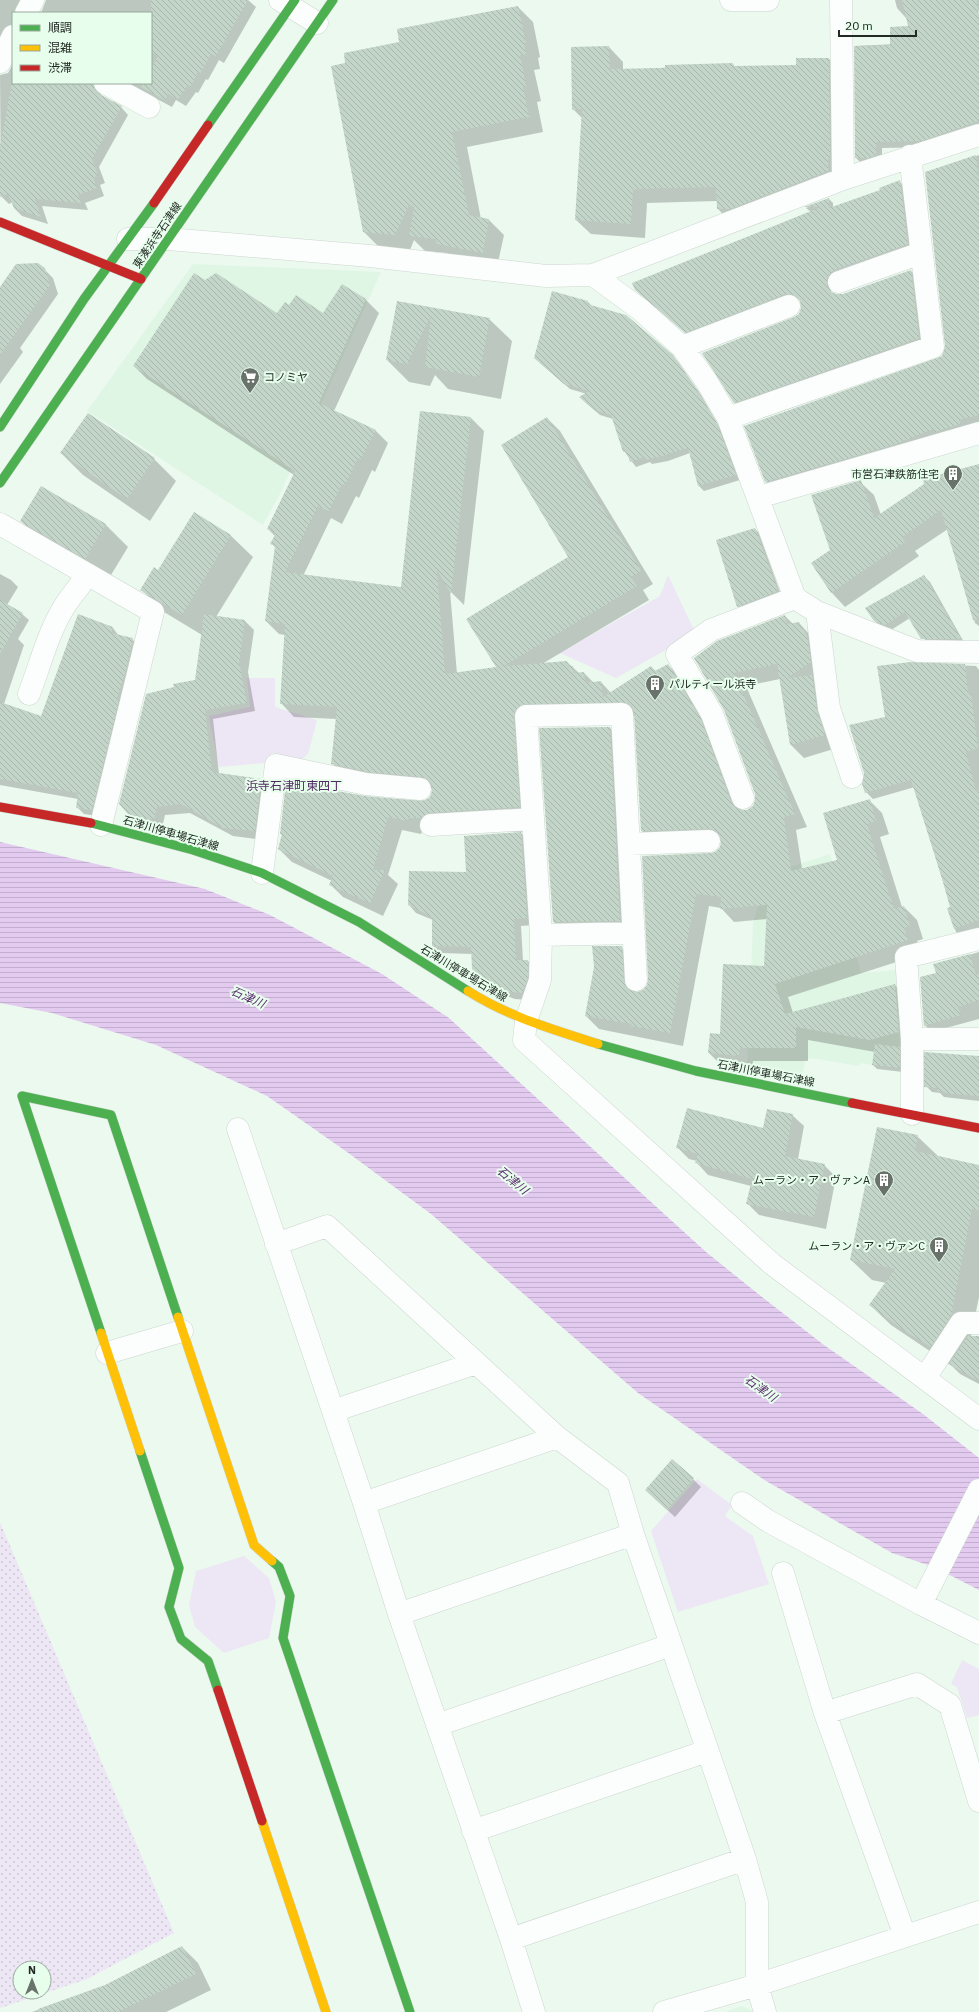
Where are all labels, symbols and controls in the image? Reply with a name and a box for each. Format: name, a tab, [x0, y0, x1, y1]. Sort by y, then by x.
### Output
legend	[12, 12, 152, 84]
scale bar	[839, 12, 916, 38]
text: 20 m	[845, 18, 873, 33]
text: 順調	[48, 20, 72, 35]
text: 混雑	[48, 40, 72, 55]
text: 渋滞	[48, 60, 72, 75]
street label: 東湊浜寺石津線	[130, 199, 184, 271]
supermarket icon: コノミヤ	[239, 366, 261, 394]
place label: コノミヤ	[264, 370, 308, 384]
building icon: 市営石津鉄筋住宅	[942, 463, 964, 491]
place label: 市営石津鉄筋住宅	[851, 467, 939, 481]
building icon: パルティール浜寺	[644, 673, 666, 701]
place label: パルティール浜寺	[669, 677, 756, 691]
district label: 浜寺石津町東四丁	[246, 778, 342, 793]
street label: 石津川停車場石津線	[121, 813, 221, 853]
street label: 石津川停車場石津線	[418, 942, 510, 1004]
water label: 石津川	[228, 983, 269, 1012]
street label: 石津川停車場石津線	[716, 1057, 816, 1089]
water label: 石津川	[494, 1163, 533, 1199]
building icon: ムーラン・ア・ヴァンA	[873, 1169, 895, 1197]
place label: ムーラン・ア・ヴァンA	[753, 1173, 870, 1187]
building icon: ムーラン・ア・ヴァンC	[928, 1235, 950, 1263]
place label: ムーラン・ア・ヴァンC	[808, 1239, 925, 1253]
water label: 石津川	[742, 1372, 782, 1406]
north arrow	[12, 1960, 52, 2000]
text: N	[28, 1963, 36, 1977]

